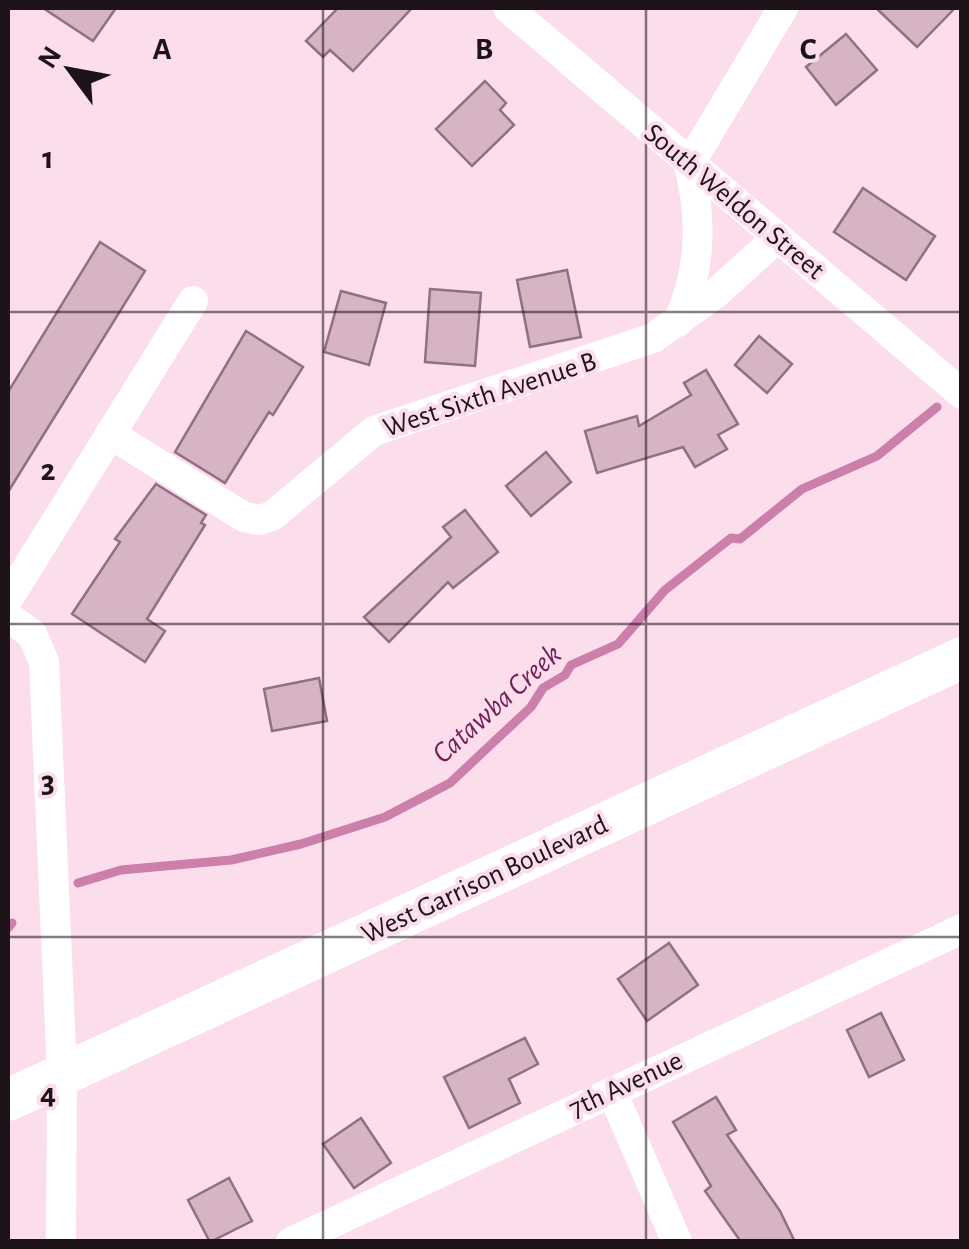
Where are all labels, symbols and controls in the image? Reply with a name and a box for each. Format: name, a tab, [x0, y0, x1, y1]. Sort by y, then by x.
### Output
north arrow	[20, 20, 120, 120]
text: A	[152, 33, 172, 65]
text: B	[475, 33, 493, 65]
text: C	[800, 33, 817, 65]
text: N	[33, 42, 68, 73]
street label: South Weldon Street	[639, 119, 829, 285]
text: 1	[42, 142, 54, 174]
street label: West Sixth Avenue B	[380, 347, 600, 443]
text: 2	[40, 454, 56, 486]
water label: Catawba Creek	[427, 639, 567, 769]
text: 3	[41, 766, 55, 798]
street label: West Garrison Boulevard	[358, 811, 612, 949]
street label: 7th Avenue	[565, 1047, 687, 1123]
text: 4	[40, 1078, 56, 1110]

